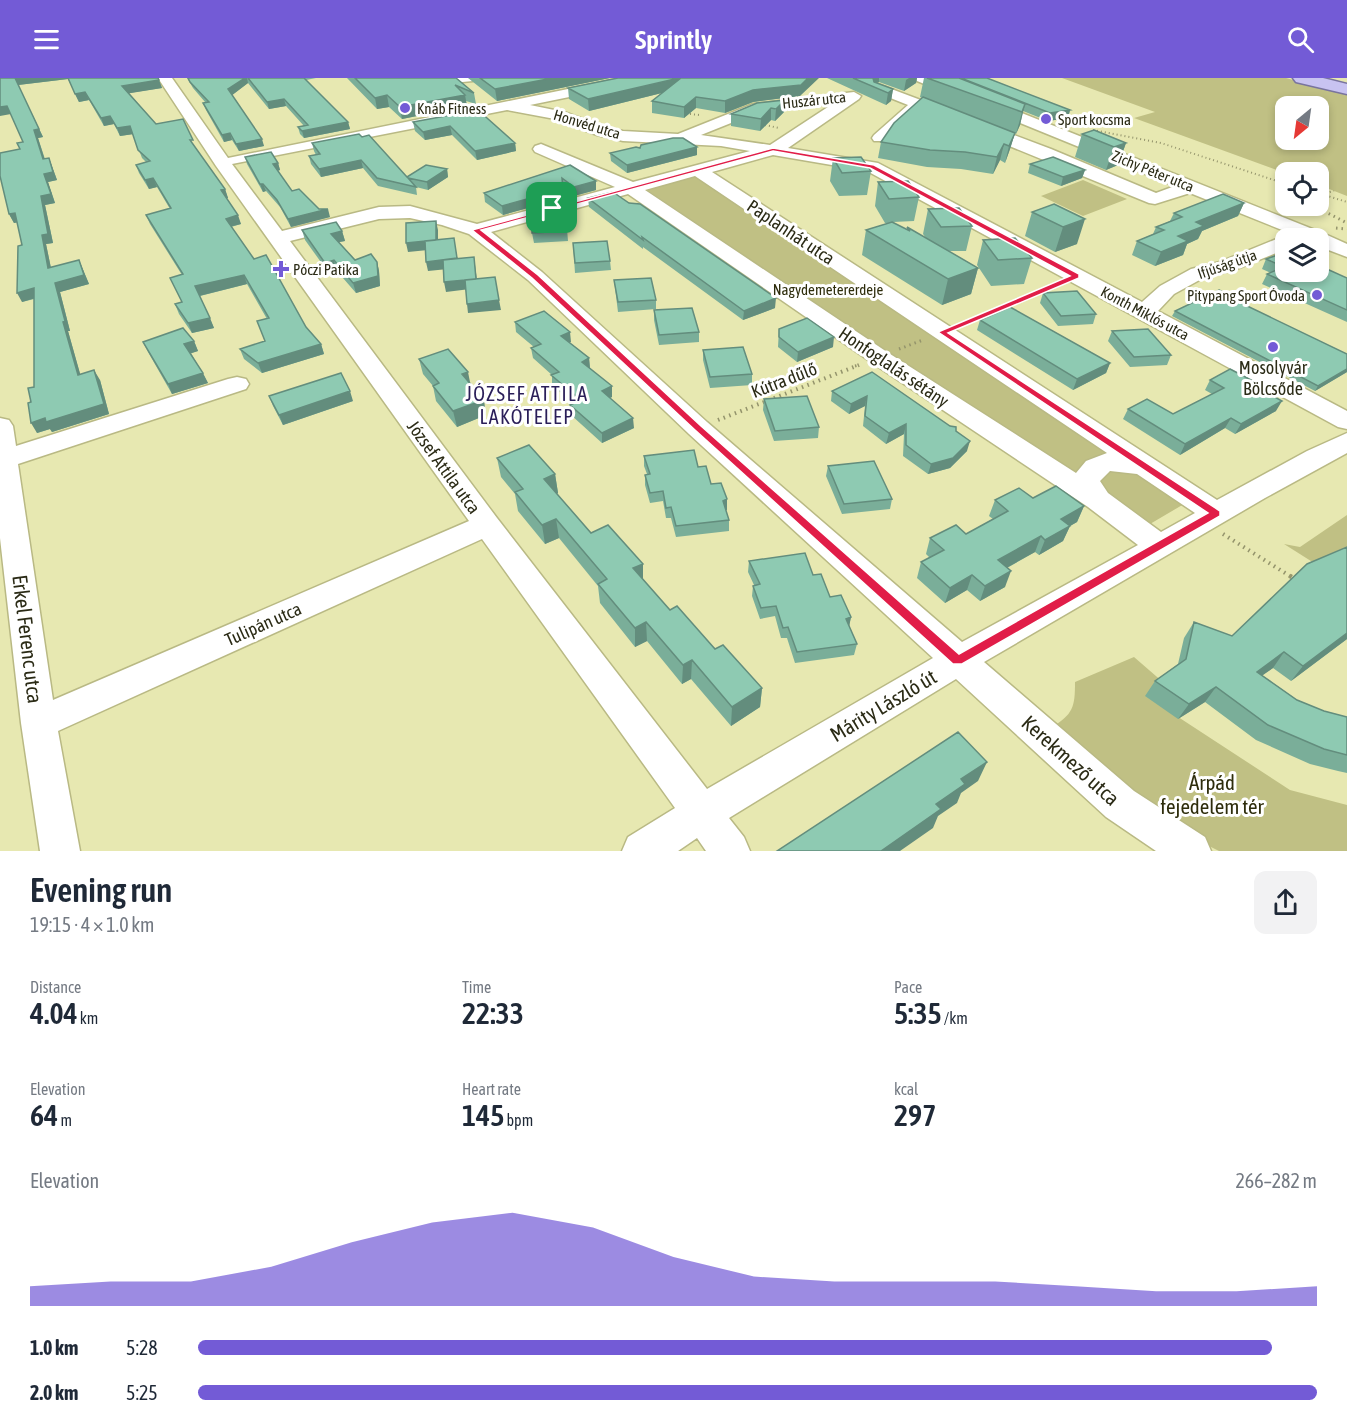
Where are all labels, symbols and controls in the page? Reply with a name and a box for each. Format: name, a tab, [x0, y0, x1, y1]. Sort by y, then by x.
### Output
icon: menu	[30, 23, 63, 56]
icon: search	[1284, 23, 1317, 56]
text: Sprintly	[635, 24, 712, 55]
street label: Huszár utca	[781, 88, 847, 112]
north arrow	[1275, 96, 1329, 150]
map controls	[1275, 96, 1329, 282]
place label: Knáb Fitness	[417, 100, 486, 117]
marker: Knáb Fitness	[398, 101, 412, 115]
street label: Honvéd utca	[552, 106, 622, 142]
place label: Sport kocsma	[1058, 111, 1131, 128]
marker: Sport kocsma	[1039, 112, 1053, 126]
street label: Zichy Péter utca	[1110, 147, 1196, 195]
button: locate	[1275, 162, 1329, 216]
pin	[526, 182, 577, 233]
icon: arrive	[535, 191, 568, 224]
street label: Paplanhát utca	[743, 195, 839, 269]
button: layers	[1275, 228, 1329, 282]
street label: Ifjúság útja	[1195, 246, 1259, 282]
place label: Póczi Patika	[293, 261, 359, 278]
marker: Póczi Patika	[274, 262, 288, 276]
park label: Nagydemetererdeje	[773, 281, 884, 298]
street label: Konth Miklós utca	[1098, 283, 1192, 343]
place label: Pitypang Sport Óvoda	[1187, 287, 1305, 304]
marker: Pitypang Sport Óvoda	[1310, 288, 1324, 302]
street label: Honfoglalás sétány	[835, 322, 953, 412]
marker: Mosolyvár Bölcsőde	[1266, 340, 1280, 354]
place label: Mosolyvár Bölcsőde	[1239, 357, 1308, 399]
street label: Kútra dűlő	[748, 358, 820, 402]
district label: JÓZSEF ATTILA LAKÓTELEP	[465, 382, 589, 428]
street label: József Attila utca	[403, 416, 485, 518]
street label: Erkel Ferenc utca	[8, 573, 48, 705]
street label: Tulipán utca	[222, 598, 304, 650]
street label: Márity László út	[826, 664, 940, 746]
street label: Kerekmező utca	[1017, 710, 1125, 810]
park label: Árpád fejedelem tér	[1160, 770, 1265, 818]
text: Evening run	[30, 871, 172, 909]
button: share	[1254, 871, 1317, 934]
text: 19:15 · 4 × 1.0 km	[30, 913, 155, 936]
text: Distance	[30, 978, 81, 996]
text: Time	[462, 978, 491, 996]
text: Pace	[894, 978, 922, 996]
text: 4.04	[30, 996, 78, 1030]
text: 22:33	[462, 996, 524, 1030]
text: 5:35	[894, 996, 942, 1030]
text: km	[78, 1009, 98, 1027]
text: /km	[942, 1009, 968, 1027]
text: Elevation	[30, 1080, 85, 1098]
text: Heart rate	[462, 1080, 521, 1098]
text: kcal	[894, 1080, 918, 1098]
text: 64	[30, 1098, 58, 1132]
text: 145	[462, 1098, 504, 1132]
text: 297	[894, 1098, 936, 1132]
text: m	[58, 1111, 72, 1129]
text: bpm	[504, 1111, 533, 1129]
text: Elevation	[30, 1169, 99, 1192]
text: 266–282 m	[1235, 1169, 1317, 1192]
text: 1.0 km	[30, 1336, 78, 1359]
text: 5:28	[126, 1336, 158, 1359]
text: 2.0 km	[30, 1381, 78, 1404]
text: 5:25	[126, 1381, 158, 1404]

